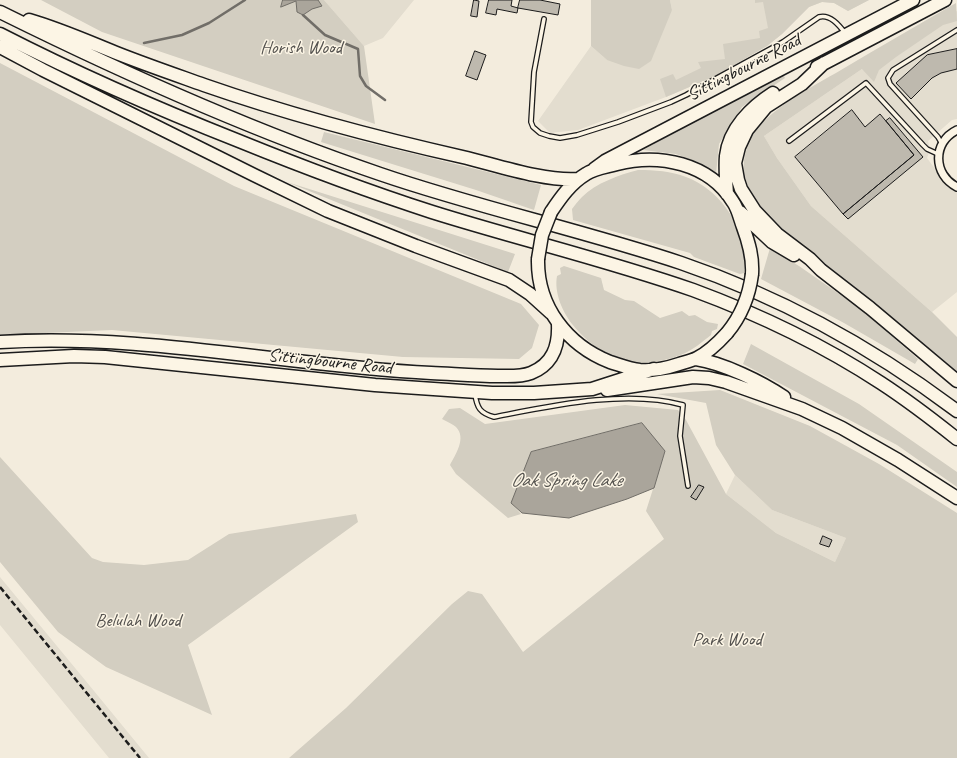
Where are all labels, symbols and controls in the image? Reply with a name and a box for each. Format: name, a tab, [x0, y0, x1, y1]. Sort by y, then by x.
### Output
street label: Sittingbourne Road	[683, 30, 805, 106]
park label: Horish Wood	[260, 37, 342, 59]
street label: Sittingbourne Road	[267, 344, 393, 380]
water label: Oak Spring Lake	[510, 469, 622, 493]
park label: Belulah Wood	[95, 610, 181, 632]
park label: Park Wood	[692, 629, 762, 651]

